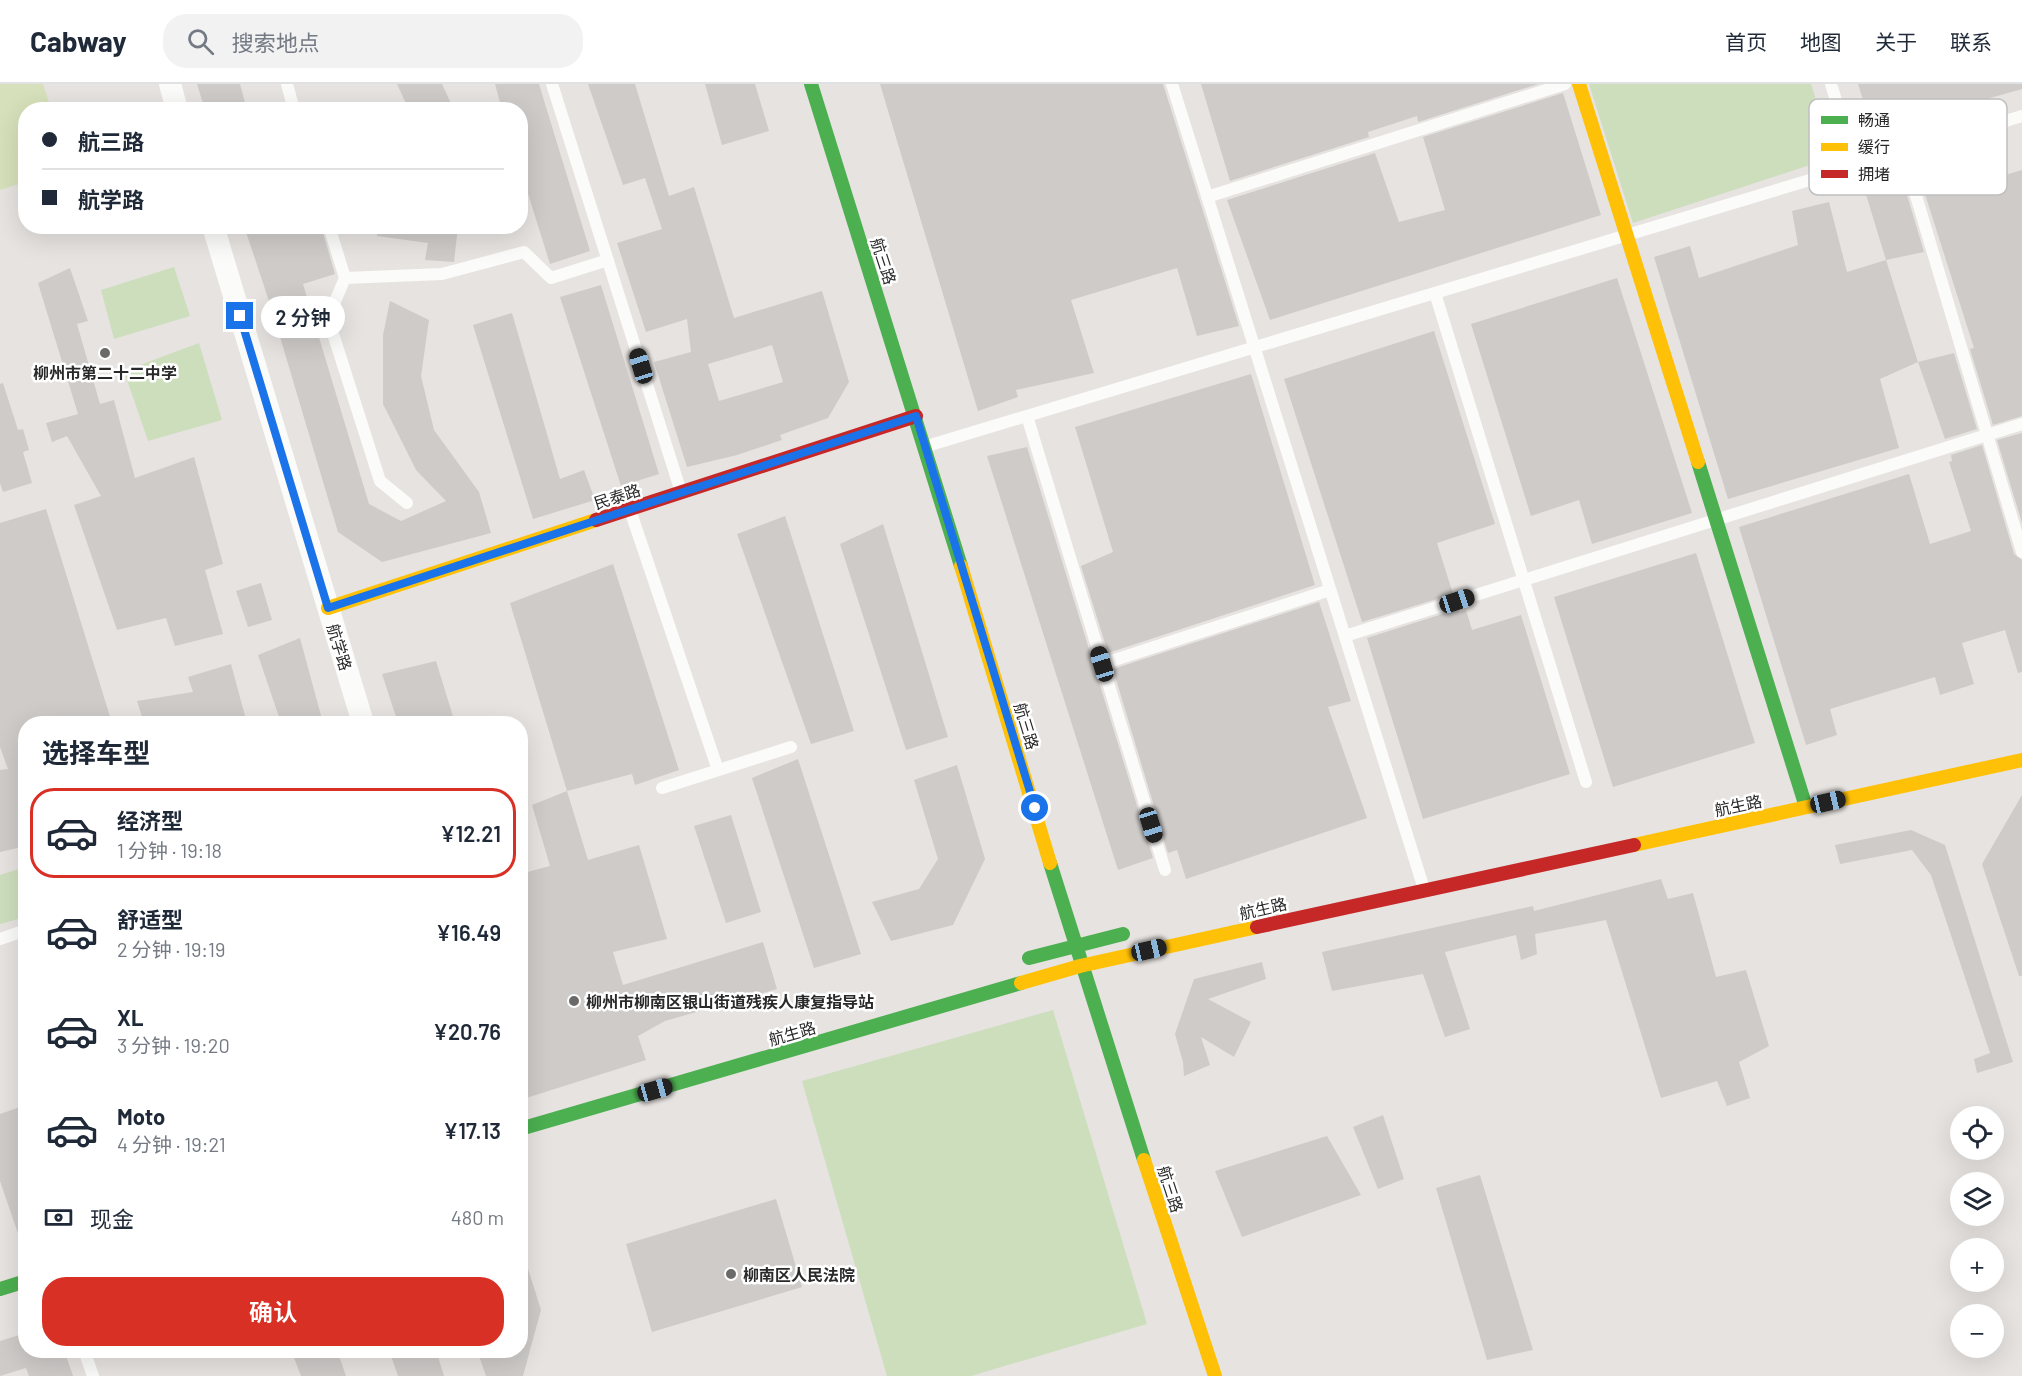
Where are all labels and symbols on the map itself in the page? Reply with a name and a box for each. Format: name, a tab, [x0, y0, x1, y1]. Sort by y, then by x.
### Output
legend	[1809, 99, 2007, 195]
text: 畅通	[1858, 110, 1890, 129]
text: 缓行	[1858, 137, 1890, 156]
text: 拥堵	[1858, 164, 1890, 183]
street label: 航三路	[868, 235, 900, 287]
callout: 2 分钟	[261, 295, 345, 337]
route end	[226, 302, 253, 329]
marker: 柳州市第二十二中学	[98, 346, 112, 360]
car	[627, 346, 655, 386]
place label: 柳州市第二十二中学	[33, 363, 177, 382]
street label: 民泰路	[591, 480, 643, 512]
car	[1437, 587, 1477, 615]
street label: 航学路	[324, 621, 356, 673]
car	[1088, 644, 1116, 684]
street label: 航三路	[1011, 700, 1043, 752]
car	[1808, 789, 1848, 815]
street label: 航生路	[1713, 791, 1763, 819]
route start	[1021, 794, 1048, 821]
car	[1137, 805, 1165, 845]
street label: 航生路	[1237, 893, 1289, 923]
car	[1129, 937, 1169, 963]
place label: 柳州市柳南区银山街道残疾人康复指导站	[586, 992, 874, 1011]
marker: 柳州市柳南区银山街道残疾人康复指导站	[567, 994, 581, 1008]
street label: 航生路	[766, 1017, 818, 1049]
car	[635, 1076, 675, 1104]
street label: 航三路	[1155, 1163, 1187, 1215]
place label: 柳南区人民法院	[743, 1265, 855, 1284]
marker: 柳南区人民法院	[724, 1267, 738, 1281]

